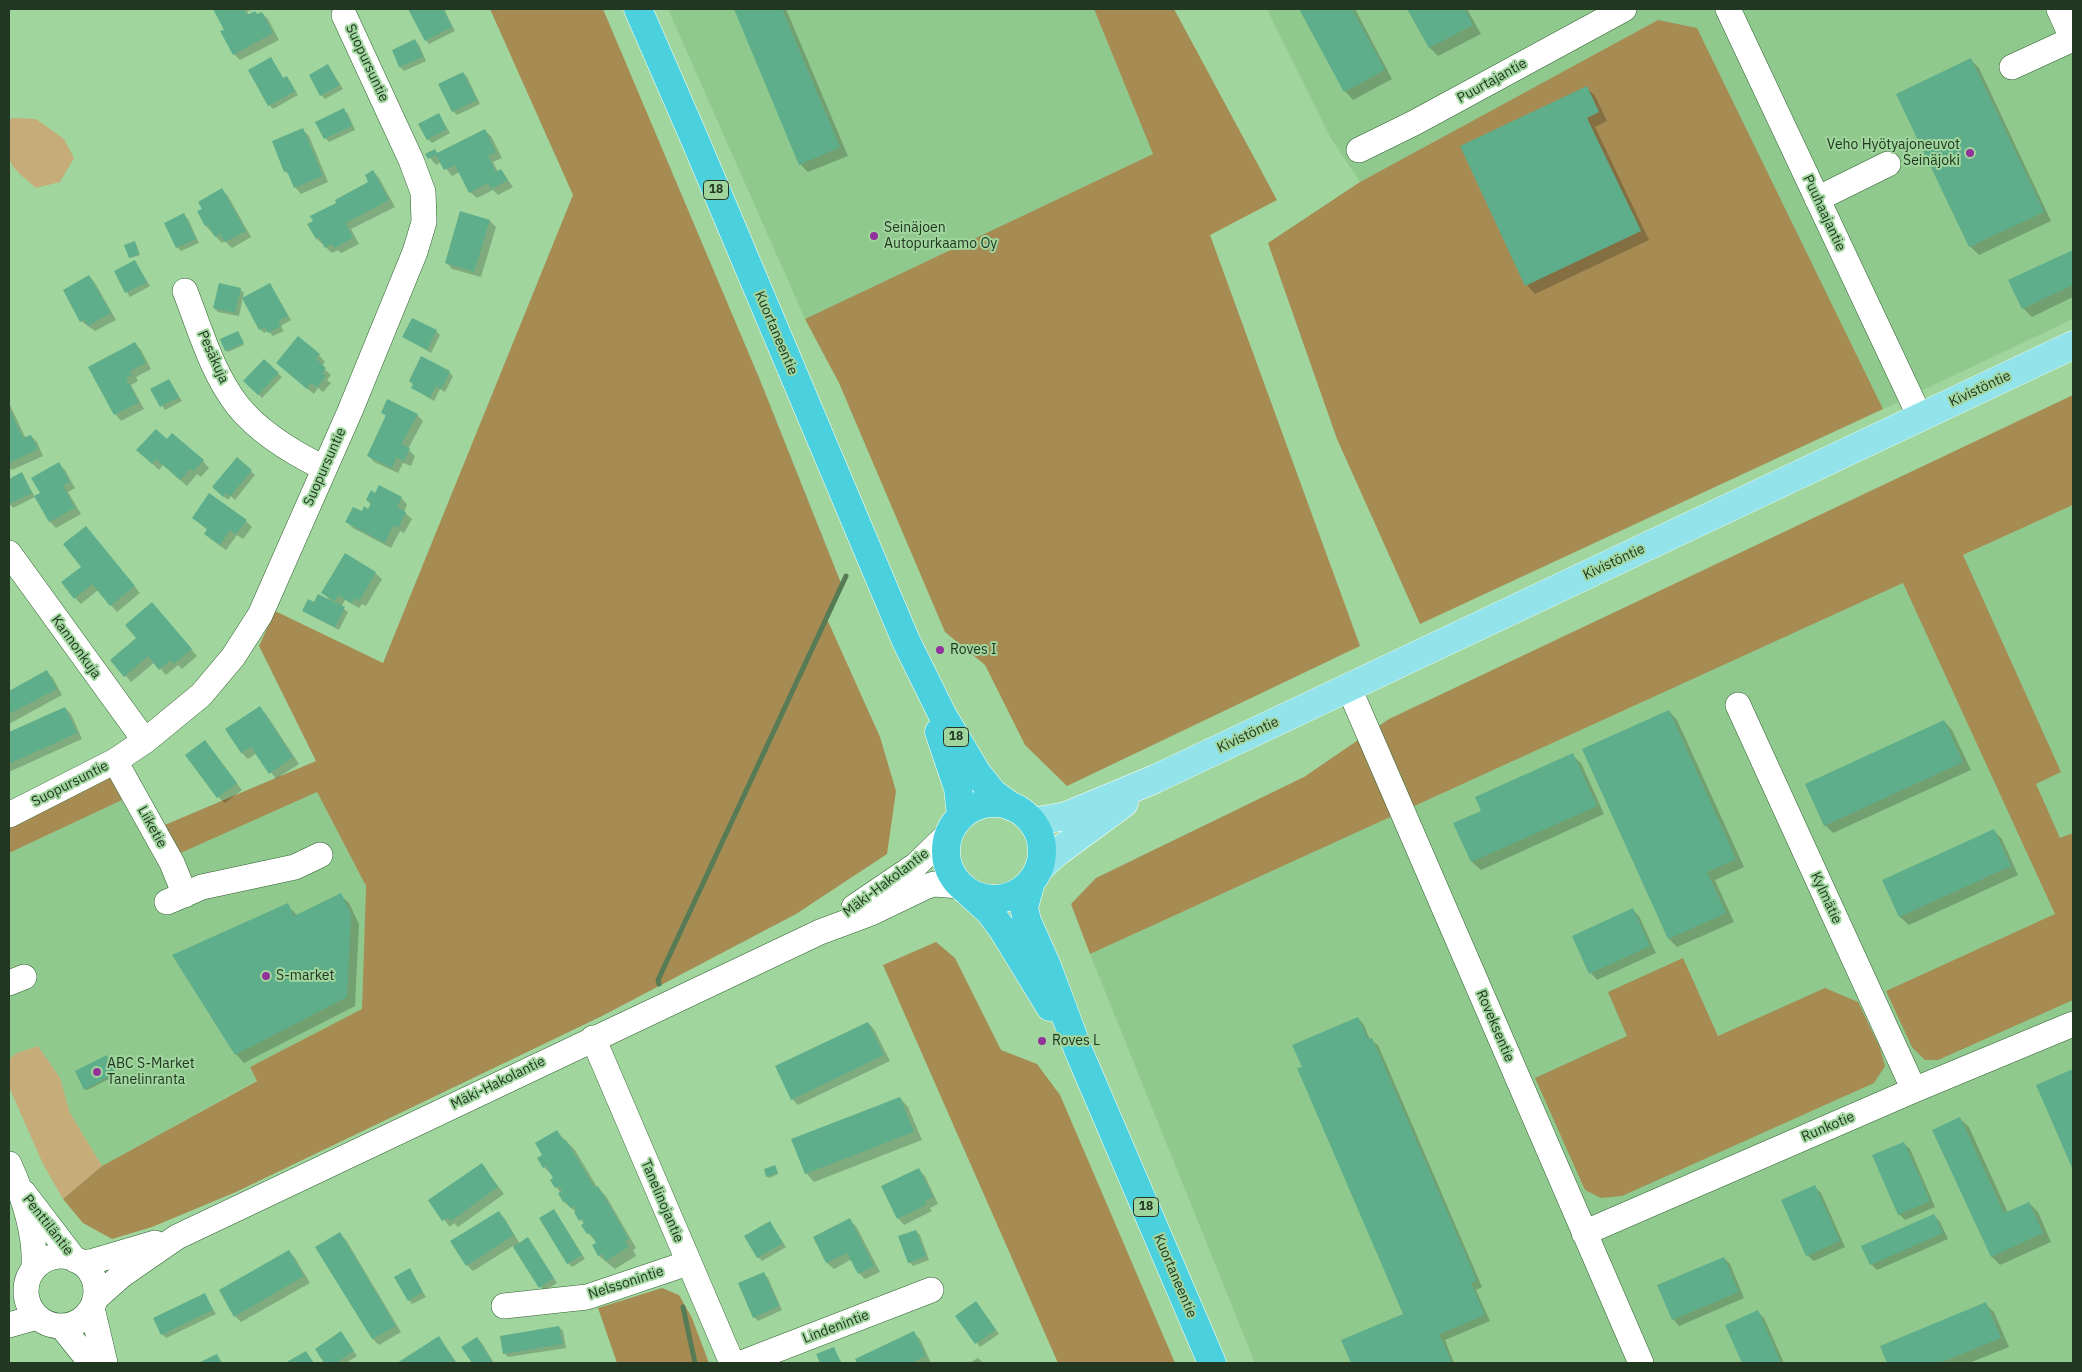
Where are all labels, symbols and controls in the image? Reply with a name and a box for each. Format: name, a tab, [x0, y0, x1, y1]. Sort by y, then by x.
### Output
street label: Suopursuntie	[342, 21, 392, 105]
street label: Puurtajantie	[1454, 55, 1530, 107]
place label: Veho Hyötyajoneuvot Seinäjoki	[1827, 137, 1960, 170]
marker: Veho Hyötyajoneuvot Seinäjoki	[1964, 147, 1976, 159]
street label: Puuhaajantie	[1799, 172, 1849, 254]
road number: 18	[704, 180, 728, 200]
place label: Seinäjoen Autopurkaamo Oy	[884, 220, 997, 252]
marker: Seinäjoen Autopurkaamo Oy	[868, 230, 880, 242]
street label: Kuortaneentie	[751, 289, 801, 377]
street label: Pesäkuja	[194, 328, 232, 386]
street label: Kivistöntie	[1946, 367, 2014, 411]
street label: Suopursuntie	[300, 425, 350, 509]
street label: Kivistöntie	[1580, 540, 1648, 584]
street label: Kannonkuja	[47, 612, 105, 682]
place label: Roves I	[950, 642, 997, 658]
marker: Roves I	[934, 644, 946, 656]
street label: Kivistöntie	[1214, 713, 1282, 757]
road number: 18	[944, 728, 968, 746]
street label: Suopursuntie	[29, 757, 111, 811]
street label: Liiketie	[134, 803, 170, 851]
street label: Mäki-Hakolantie	[840, 845, 932, 921]
street label: Kylmätie	[1807, 869, 1845, 927]
place label: S-market	[276, 968, 334, 984]
marker: S-market	[260, 970, 272, 982]
street label: Roveksentie	[1472, 987, 1518, 1065]
place label: Roves L	[1052, 1033, 1100, 1049]
marker: Roves L	[1036, 1035, 1048, 1047]
street label: Mäki-Hakolantie	[448, 1053, 548, 1113]
place label: ABC S-Market Tanelinranta	[107, 1056, 195, 1088]
marker: ABC S-Market Tanelinranta	[91, 1066, 103, 1078]
street label: Runkotie	[1799, 1108, 1857, 1146]
street label: Tanelinojantie	[637, 1157, 687, 1245]
street label: Penttiläntie	[19, 1191, 77, 1259]
road number: 18	[1134, 1198, 1158, 1216]
street label: Kuortaneentie	[1150, 1232, 1200, 1320]
street label: Nelssonintie	[586, 1263, 666, 1303]
street label: Lindenintie	[800, 1307, 872, 1347]

